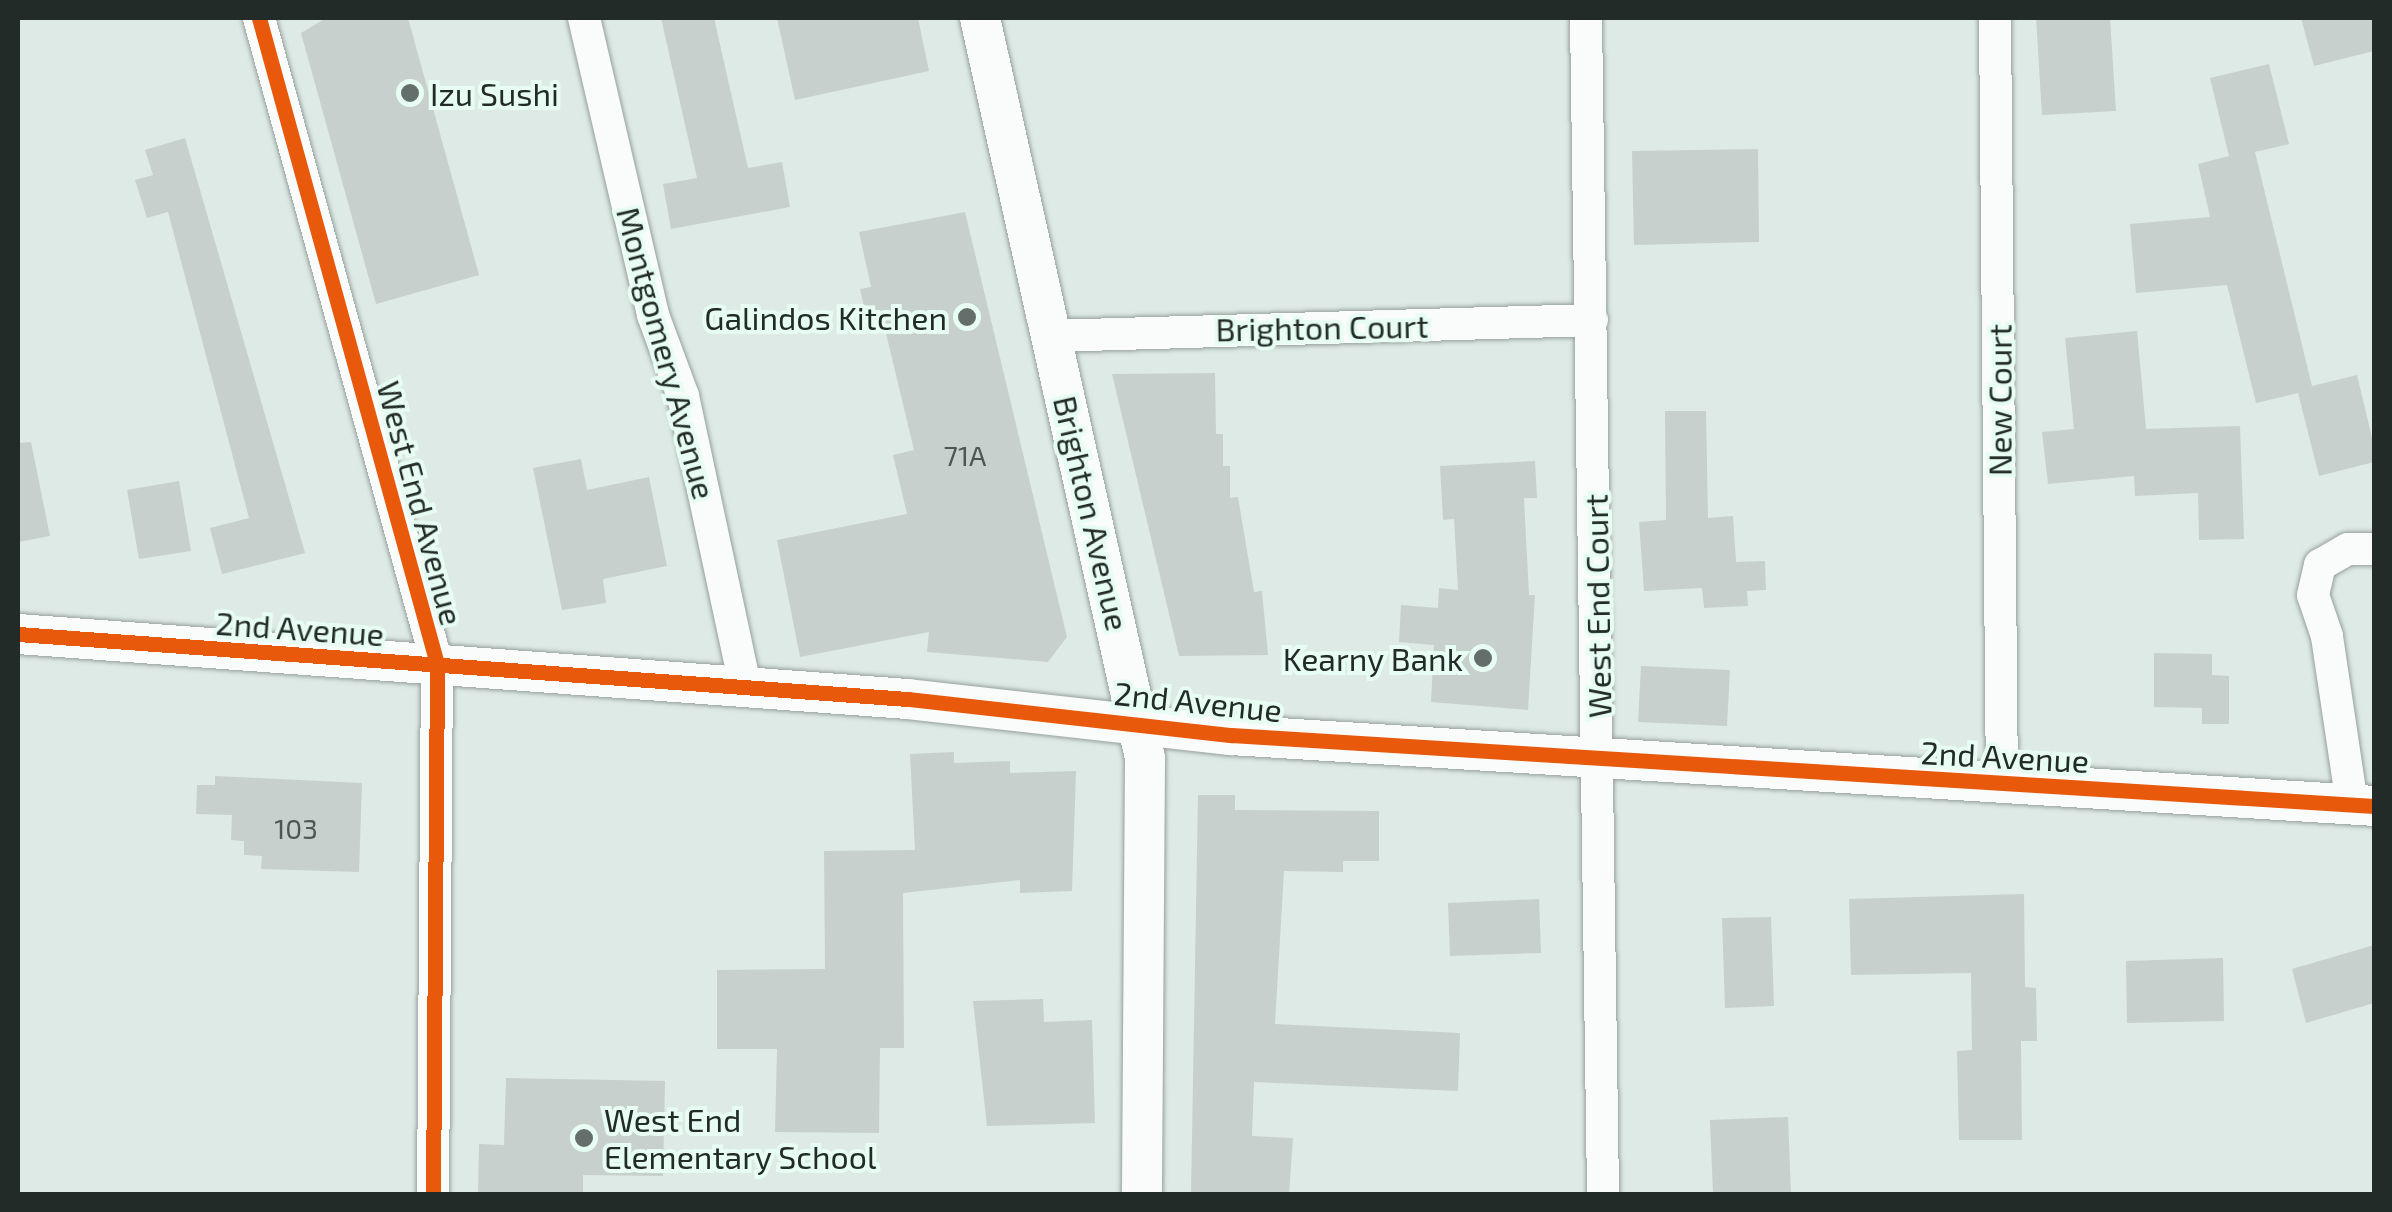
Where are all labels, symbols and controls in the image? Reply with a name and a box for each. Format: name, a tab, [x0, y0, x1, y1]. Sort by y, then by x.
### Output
place label: Izu Sushi	[430, 74, 559, 112]
marker: Izu Sushi	[399, 82, 421, 104]
street label: Montgomery Avenue	[609, 202, 725, 504]
place label: Galindos Kitchen	[704, 298, 947, 336]
marker: Galindos Kitchen	[956, 306, 978, 328]
street label: Brighton Court	[1215, 306, 1429, 348]
street label: New Court	[1980, 324, 2018, 476]
street label: West End Avenue	[370, 376, 472, 630]
street label: Brighton Avenue	[1046, 392, 1138, 634]
house number: 71A	[944, 438, 986, 472]
street label: West End Court	[1576, 494, 1618, 718]
street label: 2nd Avenue	[214, 603, 386, 653]
place label: Kearny Bank	[1282, 639, 1463, 677]
marker: Kearny Bank	[1472, 647, 1494, 669]
street label: 2nd Avenue	[1112, 673, 1284, 729]
street label: 2nd Avenue	[1919, 732, 2091, 780]
house number: 103	[274, 811, 318, 845]
place label: West End Elementary School	[604, 1101, 877, 1176]
marker: West End Elementary School	[573, 1127, 595, 1149]

